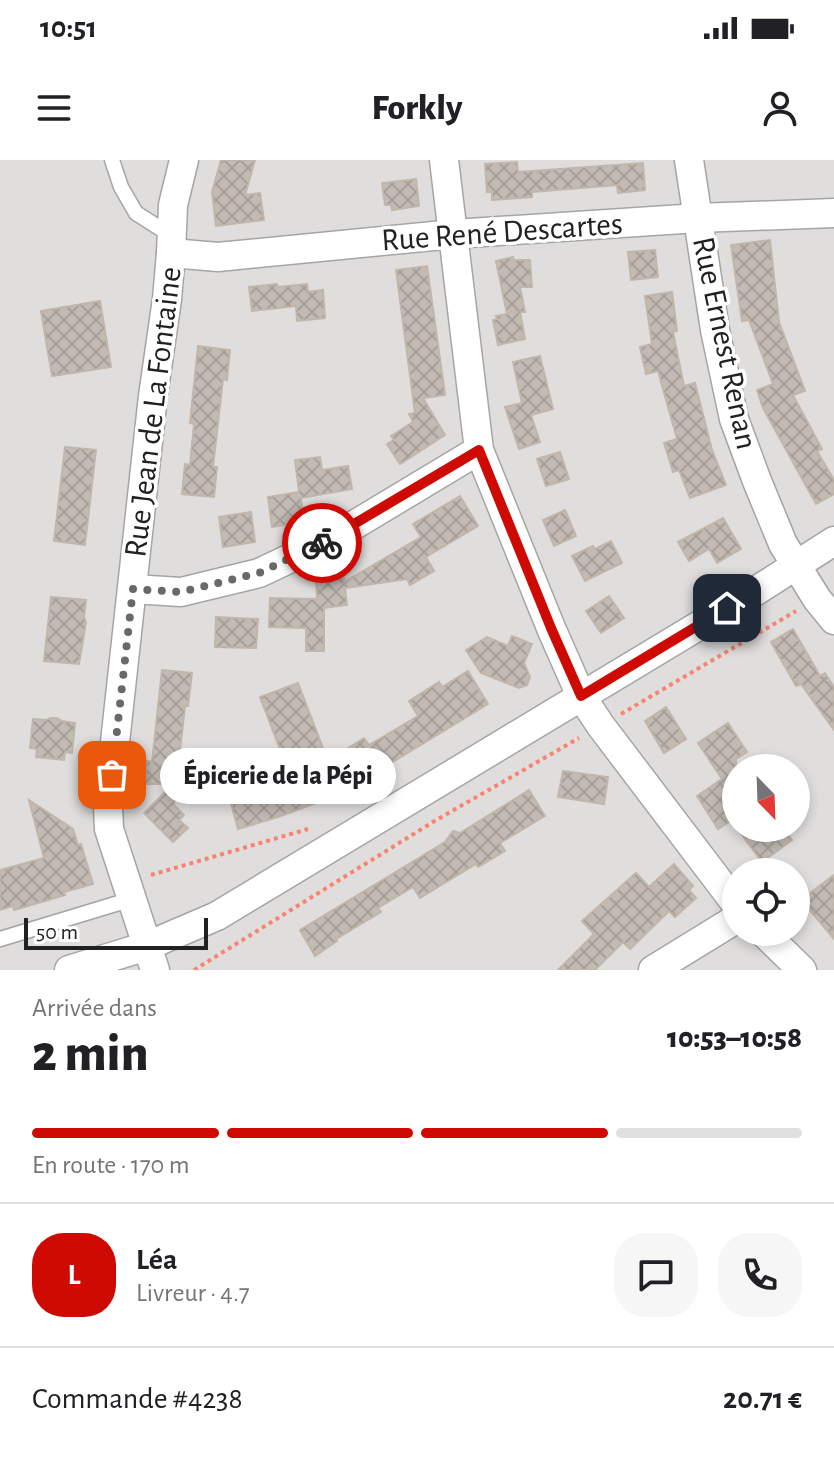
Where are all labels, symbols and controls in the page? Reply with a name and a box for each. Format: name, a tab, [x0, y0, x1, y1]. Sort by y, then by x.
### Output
text: 10:51	[40, 13, 97, 43]
icon: menu	[32, 86, 76, 130]
icon: person	[758, 86, 802, 130]
text: Forkly	[372, 90, 462, 126]
street label: Rue René Descartes	[380, 208, 624, 256]
street label: Rue Ernest Renan	[687, 234, 763, 452]
street label: Rue Jean de La Fontaine	[119, 265, 187, 559]
courier	[282, 503, 362, 583]
icon: bike	[300, 521, 344, 565]
pin	[693, 574, 761, 642]
icon: home	[705, 586, 749, 630]
pin	[78, 741, 146, 809]
callout: Épicerie de la Pépi	[160, 747, 396, 803]
icon: bag	[90, 753, 134, 797]
north arrow	[722, 754, 810, 842]
map controls	[722, 754, 810, 946]
text: Épicerie de la Pépi	[183, 763, 373, 789]
button: locate	[722, 858, 810, 946]
scale bar	[24, 914, 208, 950]
text: 50 m	[36, 921, 78, 943]
text: Arrivée dans	[32, 995, 157, 1021]
text: 10:53–10:58	[667, 1023, 802, 1053]
text: 2 min	[32, 1028, 148, 1080]
text: En route · 170 m	[32, 1152, 189, 1178]
button: chat	[614, 1233, 698, 1317]
button: phone	[718, 1233, 802, 1317]
text: Léa	[136, 1245, 177, 1275]
text: L	[68, 1260, 81, 1290]
text: Livreur · 4.7	[136, 1280, 250, 1306]
text: Commande #4238	[32, 1384, 243, 1414]
text: 20.71 €	[723, 1384, 802, 1414]

